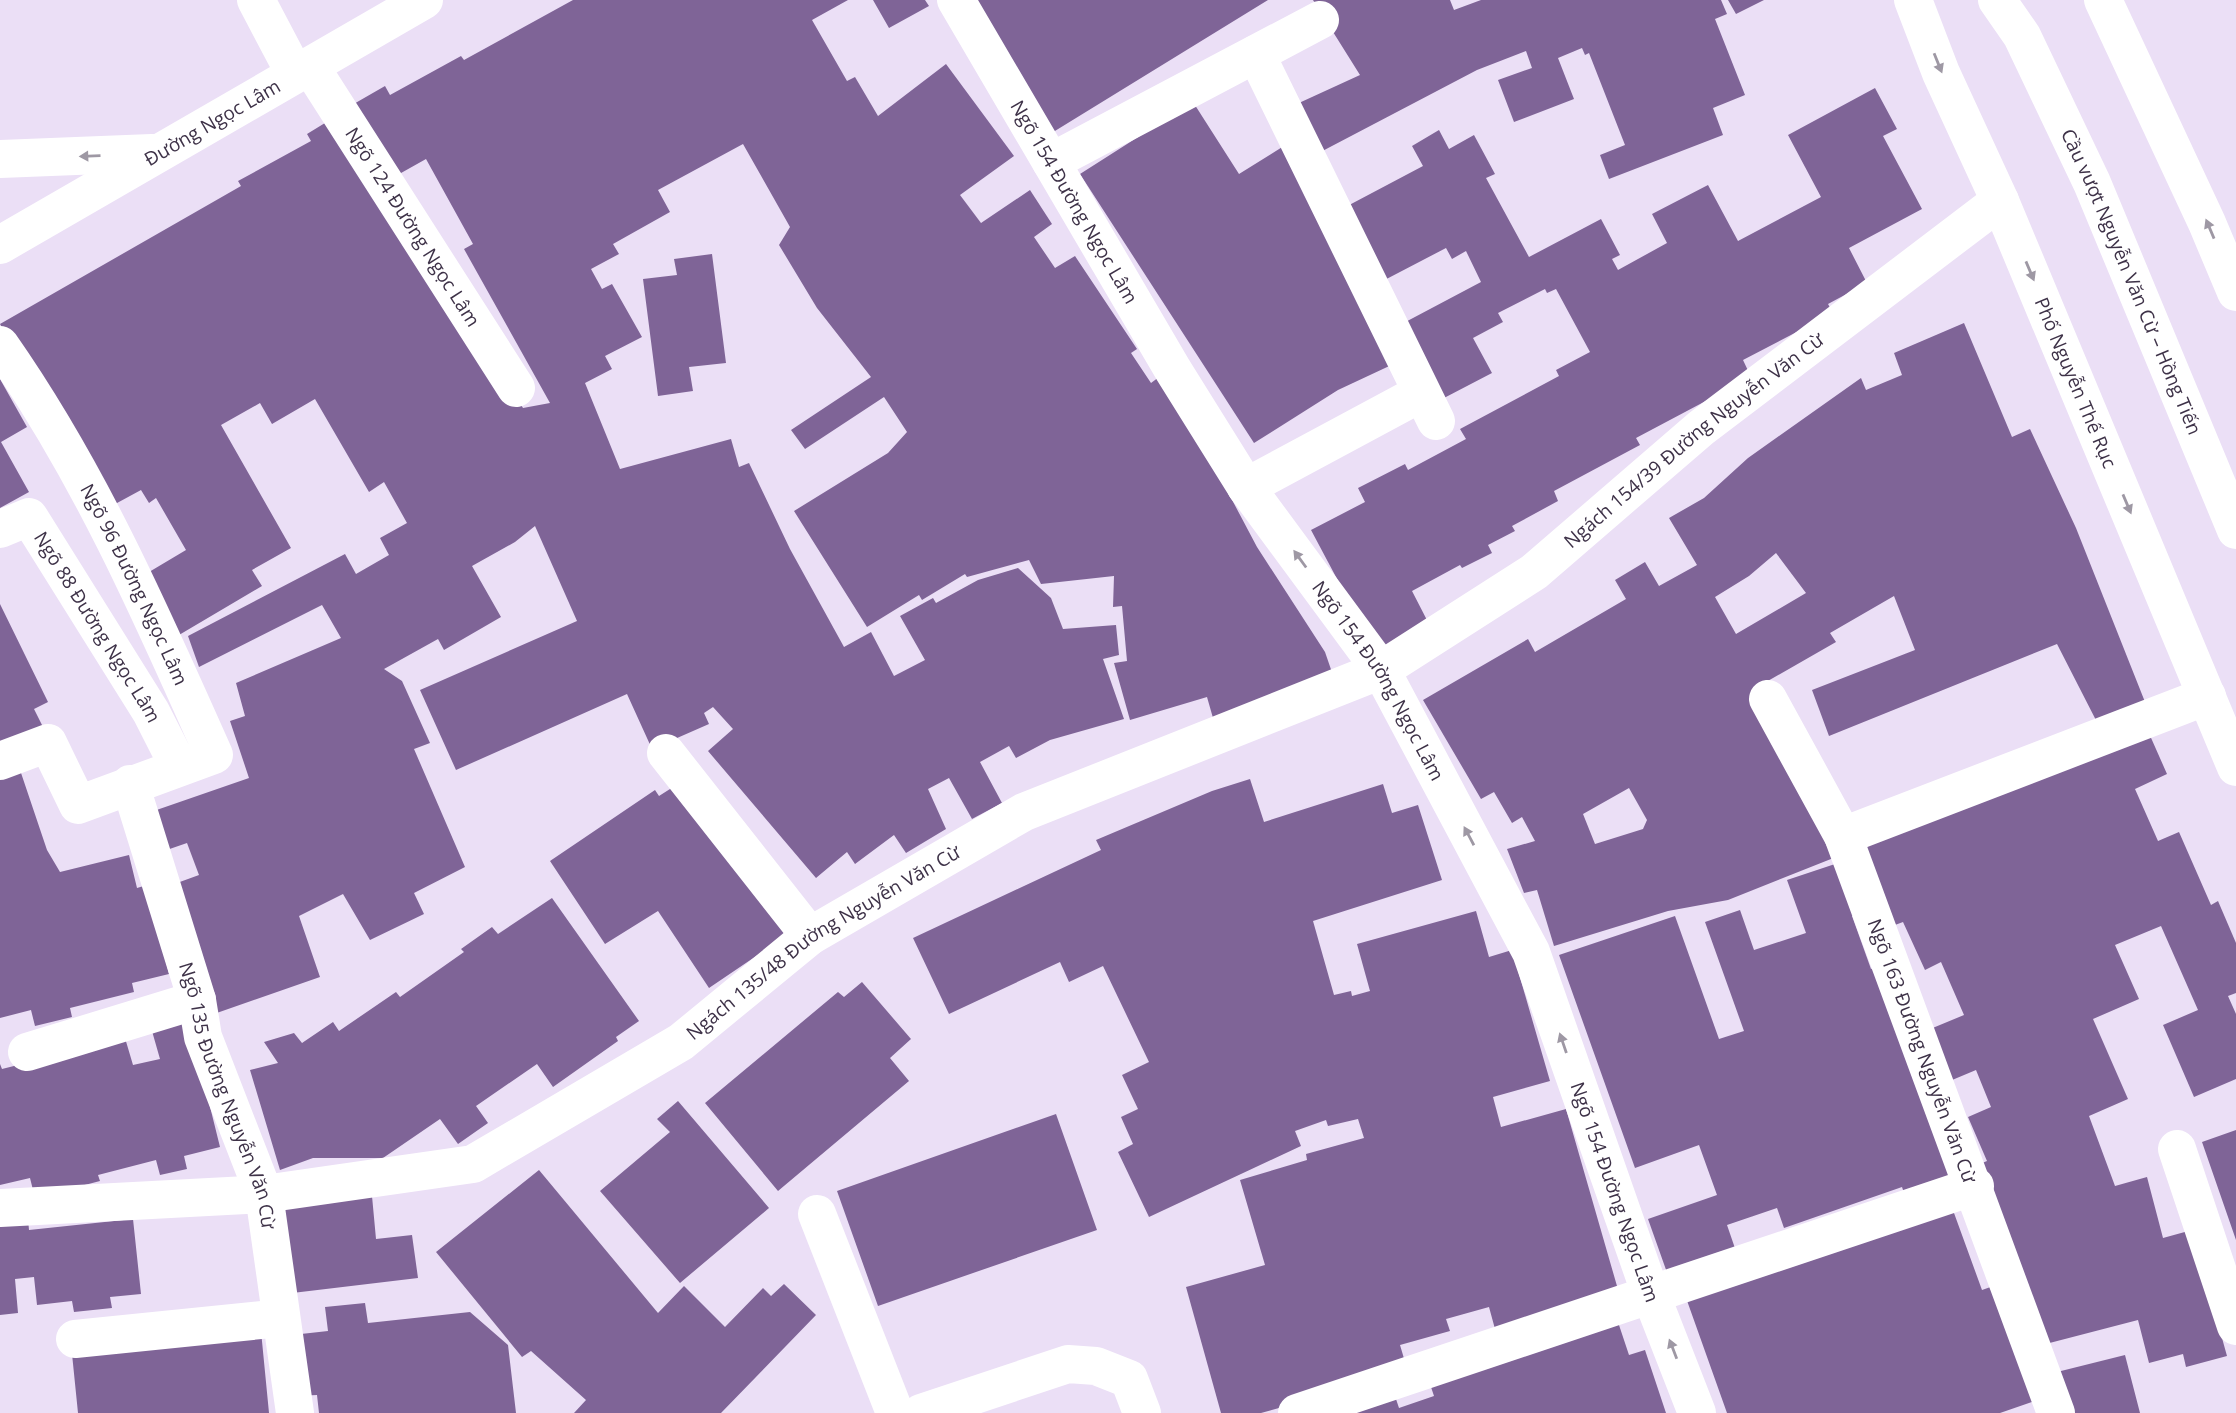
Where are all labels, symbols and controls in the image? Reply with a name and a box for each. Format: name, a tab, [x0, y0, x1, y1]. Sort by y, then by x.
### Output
one-way arrow	[1932, 53, 1943, 74]
street label: Đường Ngọc Lâm	[139, 73, 285, 172]
street label: Ngõ 154 Đường Ngọc Lâm	[1005, 95, 1144, 308]
street label: Ngõ 124 Đường Ngọc Lâm	[340, 122, 486, 331]
street label: Cầu vượt Nguyễn Văn Cừ – Hồng Tiến	[2055, 124, 2208, 439]
one-way arrow	[79, 150, 101, 161]
one-way arrow	[2204, 218, 2215, 239]
one-way arrow	[2024, 261, 2035, 282]
street label: Phố Nguyễn Thế Rục	[2029, 293, 2123, 472]
street label: Ngách 154/39 Đường Nguyễn Văn Cừ	[1558, 326, 1830, 554]
street label: Ngõ 96 Đường Ngọc Lâm	[75, 479, 194, 689]
one-way arrow	[2121, 494, 2132, 515]
street label: Ngõ 88 Đường Ngọc Lâm	[28, 526, 167, 727]
one-way arrow	[1292, 551, 1307, 569]
street label: Ngõ 154 Đường Ngọc Lâm	[1306, 575, 1451, 785]
one-way arrow	[1463, 827, 1475, 846]
street label: Ngách 135/48 Đường Nguyễn Văn Cừ	[681, 838, 966, 1046]
street label: Ngõ 163 Đường Nguyễn Văn Cừ	[1862, 915, 1983, 1188]
street label: Ngõ 135 Đường Nguyễn Văn Cừ	[173, 959, 282, 1232]
one-way arrow	[1557, 1033, 1568, 1054]
street label: Ngõ 154 Đường Ngọc Lâm	[1564, 1078, 1666, 1306]
one-way arrow	[1667, 1339, 1678, 1360]

